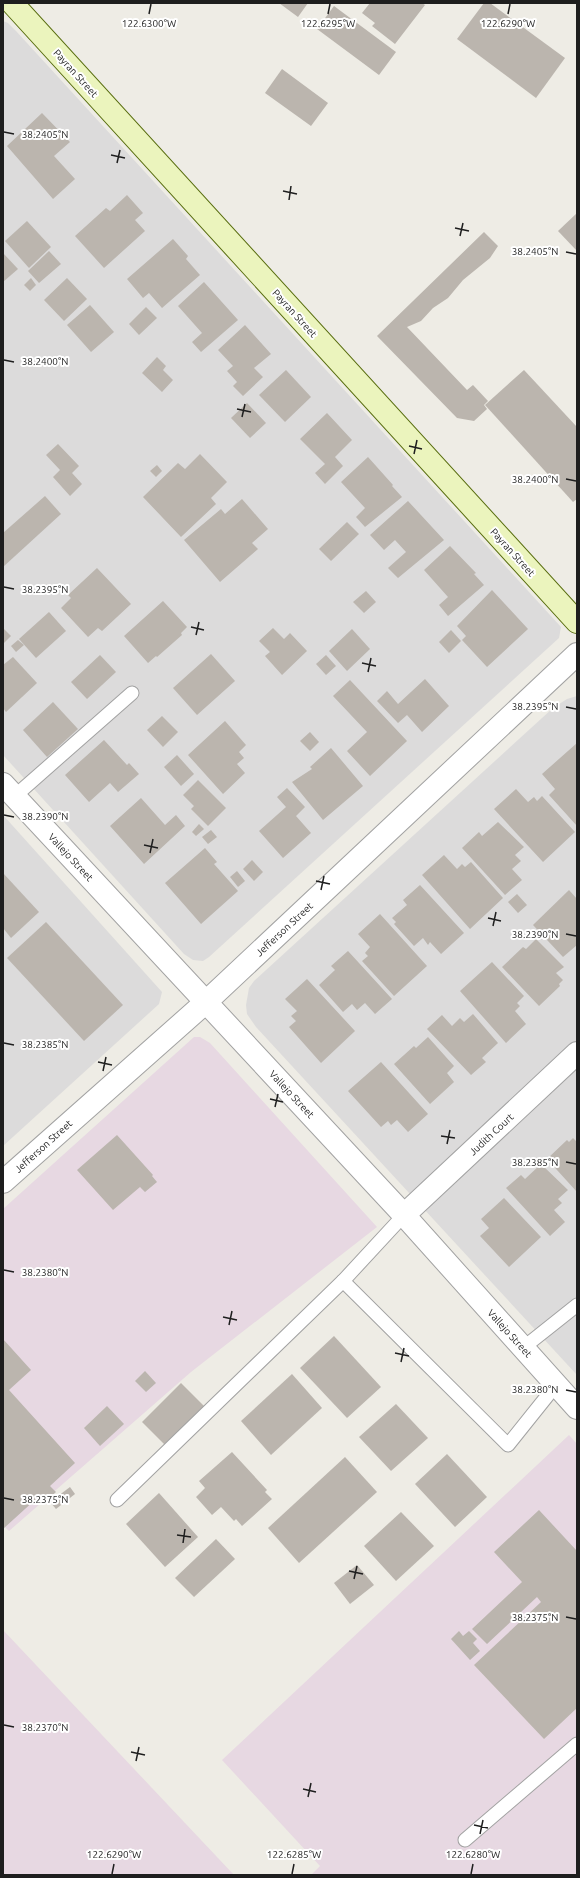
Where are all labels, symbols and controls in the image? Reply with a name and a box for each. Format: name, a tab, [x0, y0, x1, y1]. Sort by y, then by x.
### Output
text: 122.6300°W	[122, 18, 176, 29]
text: 122.6295°W	[301, 18, 355, 29]
text: 122.6290°W	[481, 18, 535, 29]
street label: Payran Street	[51, 47, 100, 100]
text: 38.2405°N	[22, 129, 68, 140]
text: 38.2405°N	[512, 246, 558, 257]
street label: Payran Street	[270, 287, 319, 340]
text: 38.2400°N	[22, 356, 68, 367]
text: 38.2400°N	[512, 474, 558, 485]
street label: Payran Street	[488, 526, 537, 579]
text: 38.2395°N	[22, 584, 68, 595]
text: 38.2395°N	[512, 701, 558, 712]
text: 38.2390°N	[22, 811, 68, 822]
street label: Vallejo Street	[46, 831, 95, 883]
street label: Jefferson Street	[254, 900, 315, 958]
text: 38.2390°N	[512, 929, 558, 940]
text: 38.2385°N	[22, 1039, 68, 1050]
street label: Vallejo Street	[267, 1068, 316, 1120]
street label: Judith Court	[467, 1111, 516, 1158]
street label: Jefferson Street	[12, 1118, 74, 1175]
text: 38.2385°N	[512, 1157, 558, 1168]
text: 38.2380°N	[22, 1267, 68, 1278]
street label: Vallejo Street	[485, 1307, 534, 1360]
text: 38.2380°N	[512, 1384, 558, 1395]
text: 38.2375°N	[22, 1494, 68, 1505]
text: 38.2375°N	[512, 1612, 558, 1623]
text: 38.2370°N	[22, 1722, 68, 1733]
text: 122.6290°W	[87, 1849, 141, 1860]
text: 122.6285°W	[267, 1849, 321, 1860]
text: 122.6280°W	[446, 1849, 500, 1860]

